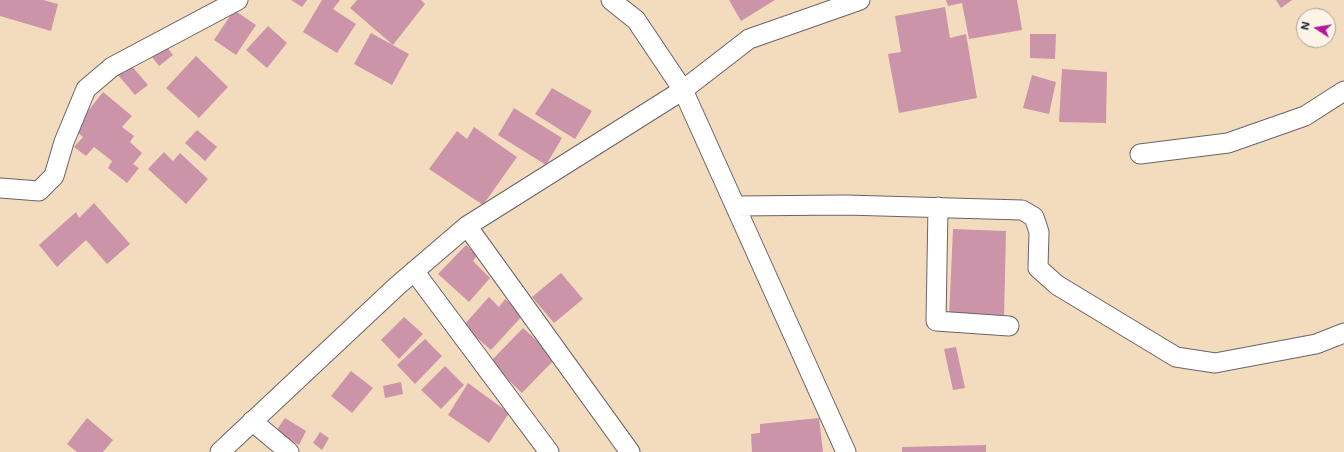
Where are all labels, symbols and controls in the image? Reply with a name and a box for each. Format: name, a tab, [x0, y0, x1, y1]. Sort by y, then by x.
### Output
north arrow	[1296, 8, 1336, 48]
text: N	[1297, 20, 1313, 31]

